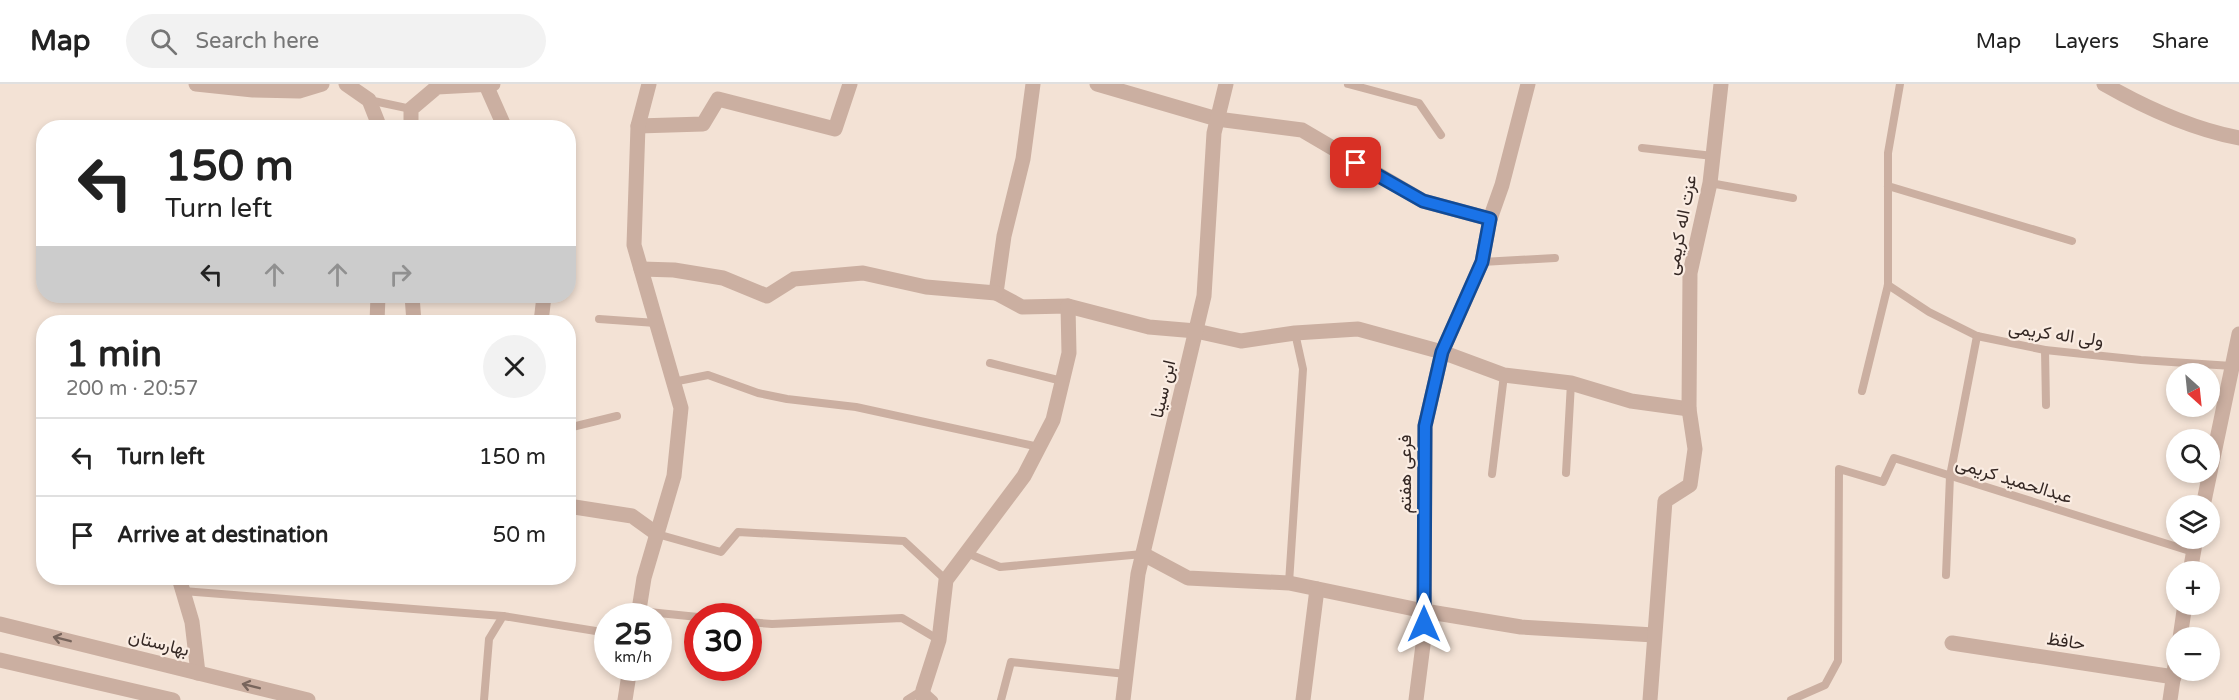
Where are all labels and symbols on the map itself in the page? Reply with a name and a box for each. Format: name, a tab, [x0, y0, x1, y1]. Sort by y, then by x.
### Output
pin	[1330, 137, 1381, 188]
street label: عزت اله کریمی	[1661, 173, 1701, 277]
street label: ولی اله کریمی	[2007, 316, 2105, 352]
street label: ابن سینا	[1146, 358, 1180, 420]
north arrow	[2166, 363, 2220, 417]
street label: فرعی هفتم	[1394, 435, 1417, 513]
street label: عبدالحمید کریمی	[1953, 452, 2075, 508]
position arrow	[1392, 592, 1456, 656]
speed limit sign: 30	[684, 603, 762, 681]
street label: بهارستان	[126, 625, 192, 661]
street label: حافظ	[2045, 627, 2087, 655]
one-way arrow	[53, 633, 72, 645]
one-way arrow	[242, 679, 261, 691]

